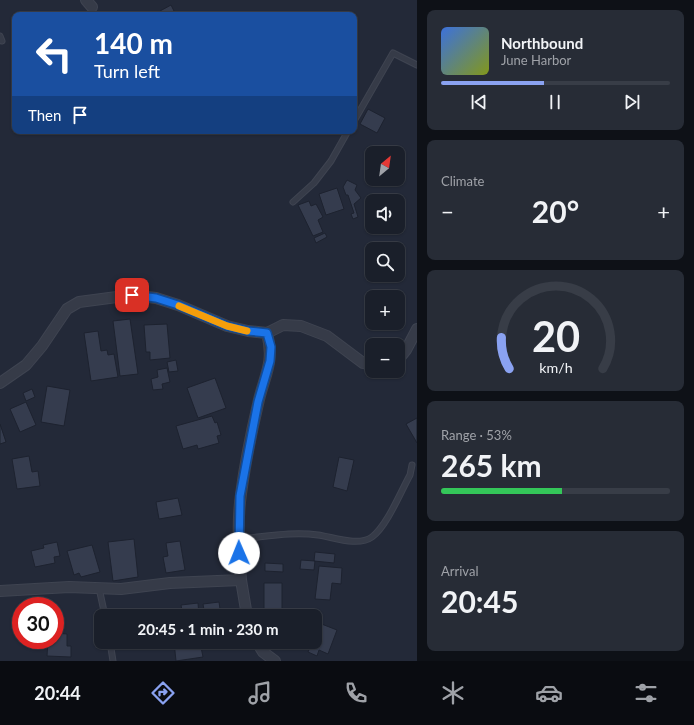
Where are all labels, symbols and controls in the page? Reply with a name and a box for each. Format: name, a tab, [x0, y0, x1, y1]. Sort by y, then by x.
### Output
text: 140 m	[94, 26, 173, 60]
icon: left	[28, 28, 80, 80]
text: Northbound	[501, 34, 583, 52]
text: June Harbor	[501, 52, 571, 68]
text: Turn left	[94, 60, 160, 82]
icon: previous	[468, 91, 490, 113]
icon: pause	[544, 91, 566, 113]
icon: next	[621, 91, 643, 113]
icon: arrive	[69, 104, 91, 126]
text: Then	[28, 106, 61, 124]
north arrow	[365, 146, 405, 186]
map controls	[365, 146, 405, 378]
text: Climate	[441, 173, 484, 189]
text: 20°	[532, 193, 579, 229]
button: sound	[365, 194, 405, 234]
text: −	[441, 198, 454, 225]
text: +	[657, 198, 670, 225]
button: search	[365, 242, 405, 282]
pin	[115, 278, 149, 312]
icon: arrive	[121, 284, 143, 306]
button: +	[365, 290, 405, 330]
text: 20	[531, 310, 580, 360]
button: −	[365, 338, 405, 378]
text: km/h	[539, 358, 572, 375]
text: Range · 53%	[441, 427, 512, 443]
text: 265 km	[441, 447, 542, 483]
position arrow	[218, 532, 260, 574]
text: Arrival	[441, 563, 478, 579]
text: 20:45	[441, 583, 518, 619]
speed limit sign: 30	[12, 597, 64, 649]
text: 20:45 · 1 min · 230 m	[138, 620, 278, 638]
icon: directions	[149, 679, 177, 707]
icon: music	[246, 679, 274, 707]
icon: phone	[342, 679, 370, 707]
icon: climate	[439, 679, 467, 707]
icon: car	[535, 679, 563, 707]
icon: filters	[632, 679, 660, 707]
text: 20:44	[34, 682, 81, 704]

